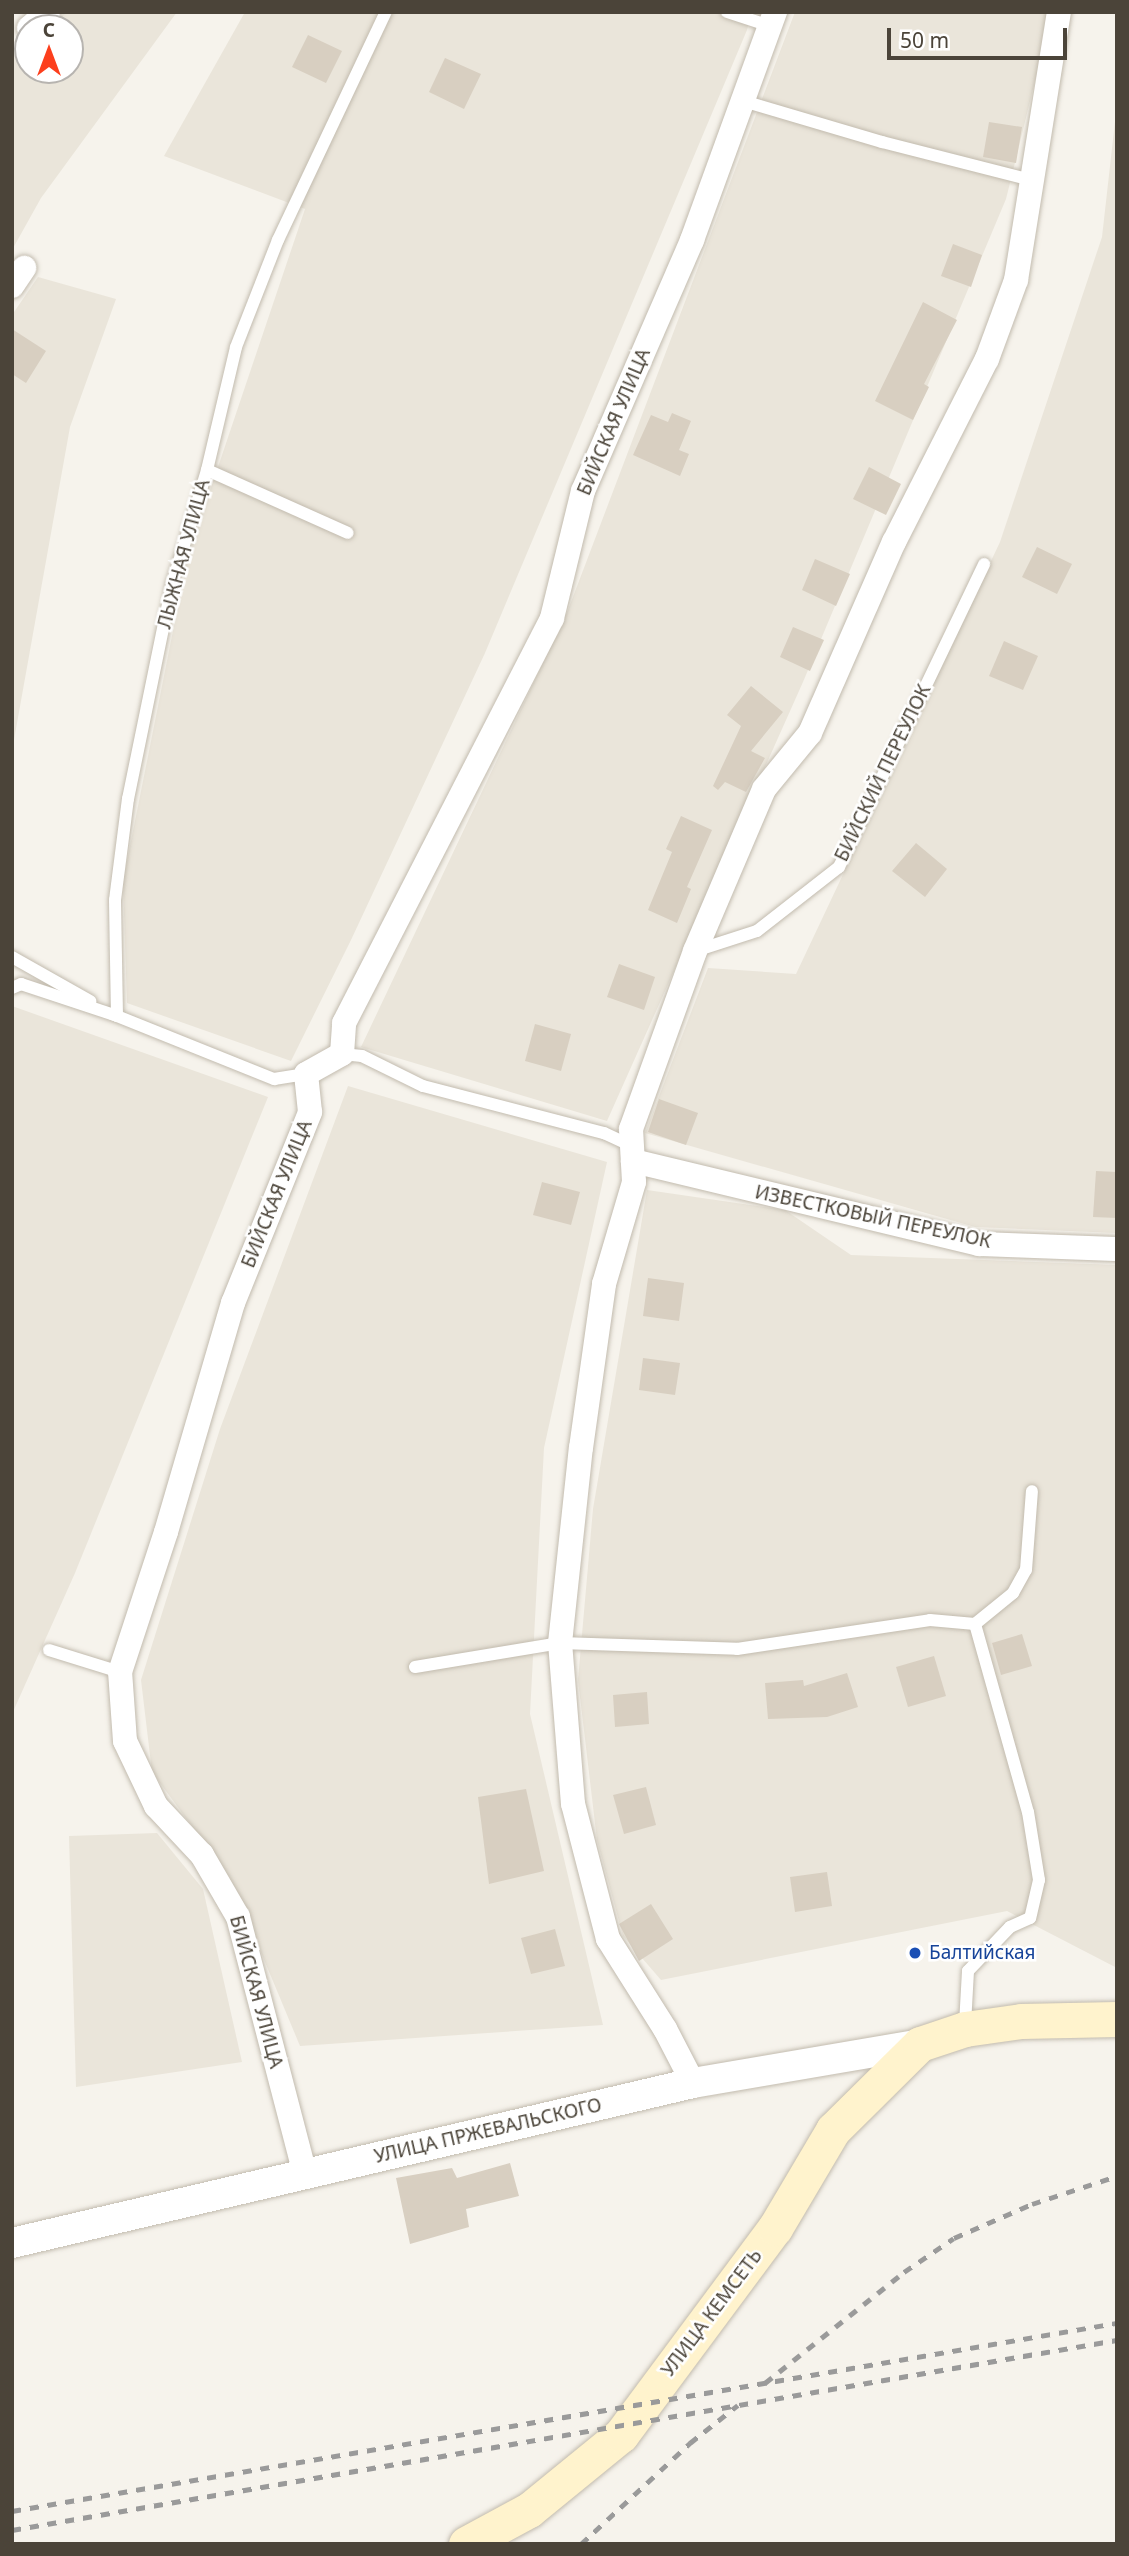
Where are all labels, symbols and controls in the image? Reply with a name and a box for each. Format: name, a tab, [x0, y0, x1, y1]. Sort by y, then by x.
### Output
north arrow	[14, 14, 84, 84]
scale bar	[891, 14, 1071, 58]
text: С	[43, 17, 55, 43]
text: 50 m	[900, 26, 949, 54]
street label: БИЙСКАЯ УЛИЦА	[573, 345, 655, 499]
street label: ЛЫЖНАЯ УЛИЦА	[153, 477, 215, 631]
street label: БИЙСКИЙ ПЕРЕУЛОК	[830, 681, 936, 865]
street label: БИЙСКАЯ УЛИЦА	[237, 1117, 317, 1271]
street label: ИЗВЕСТКОВЫЙ ПЕРЕУЛОК	[753, 1181, 993, 1253]
street label: БИЙСКАЯ УЛИЦА	[225, 1913, 287, 2071]
place label: Балтийская	[929, 1942, 1035, 1964]
marker: Балтийская	[907, 1945, 923, 1961]
street label: УЛИЦА ПРЖЕВАЛЬСКОГО	[372, 2094, 604, 2168]
street label: УЛИЦА КЕМСЕТЬ	[657, 2245, 767, 2381]

